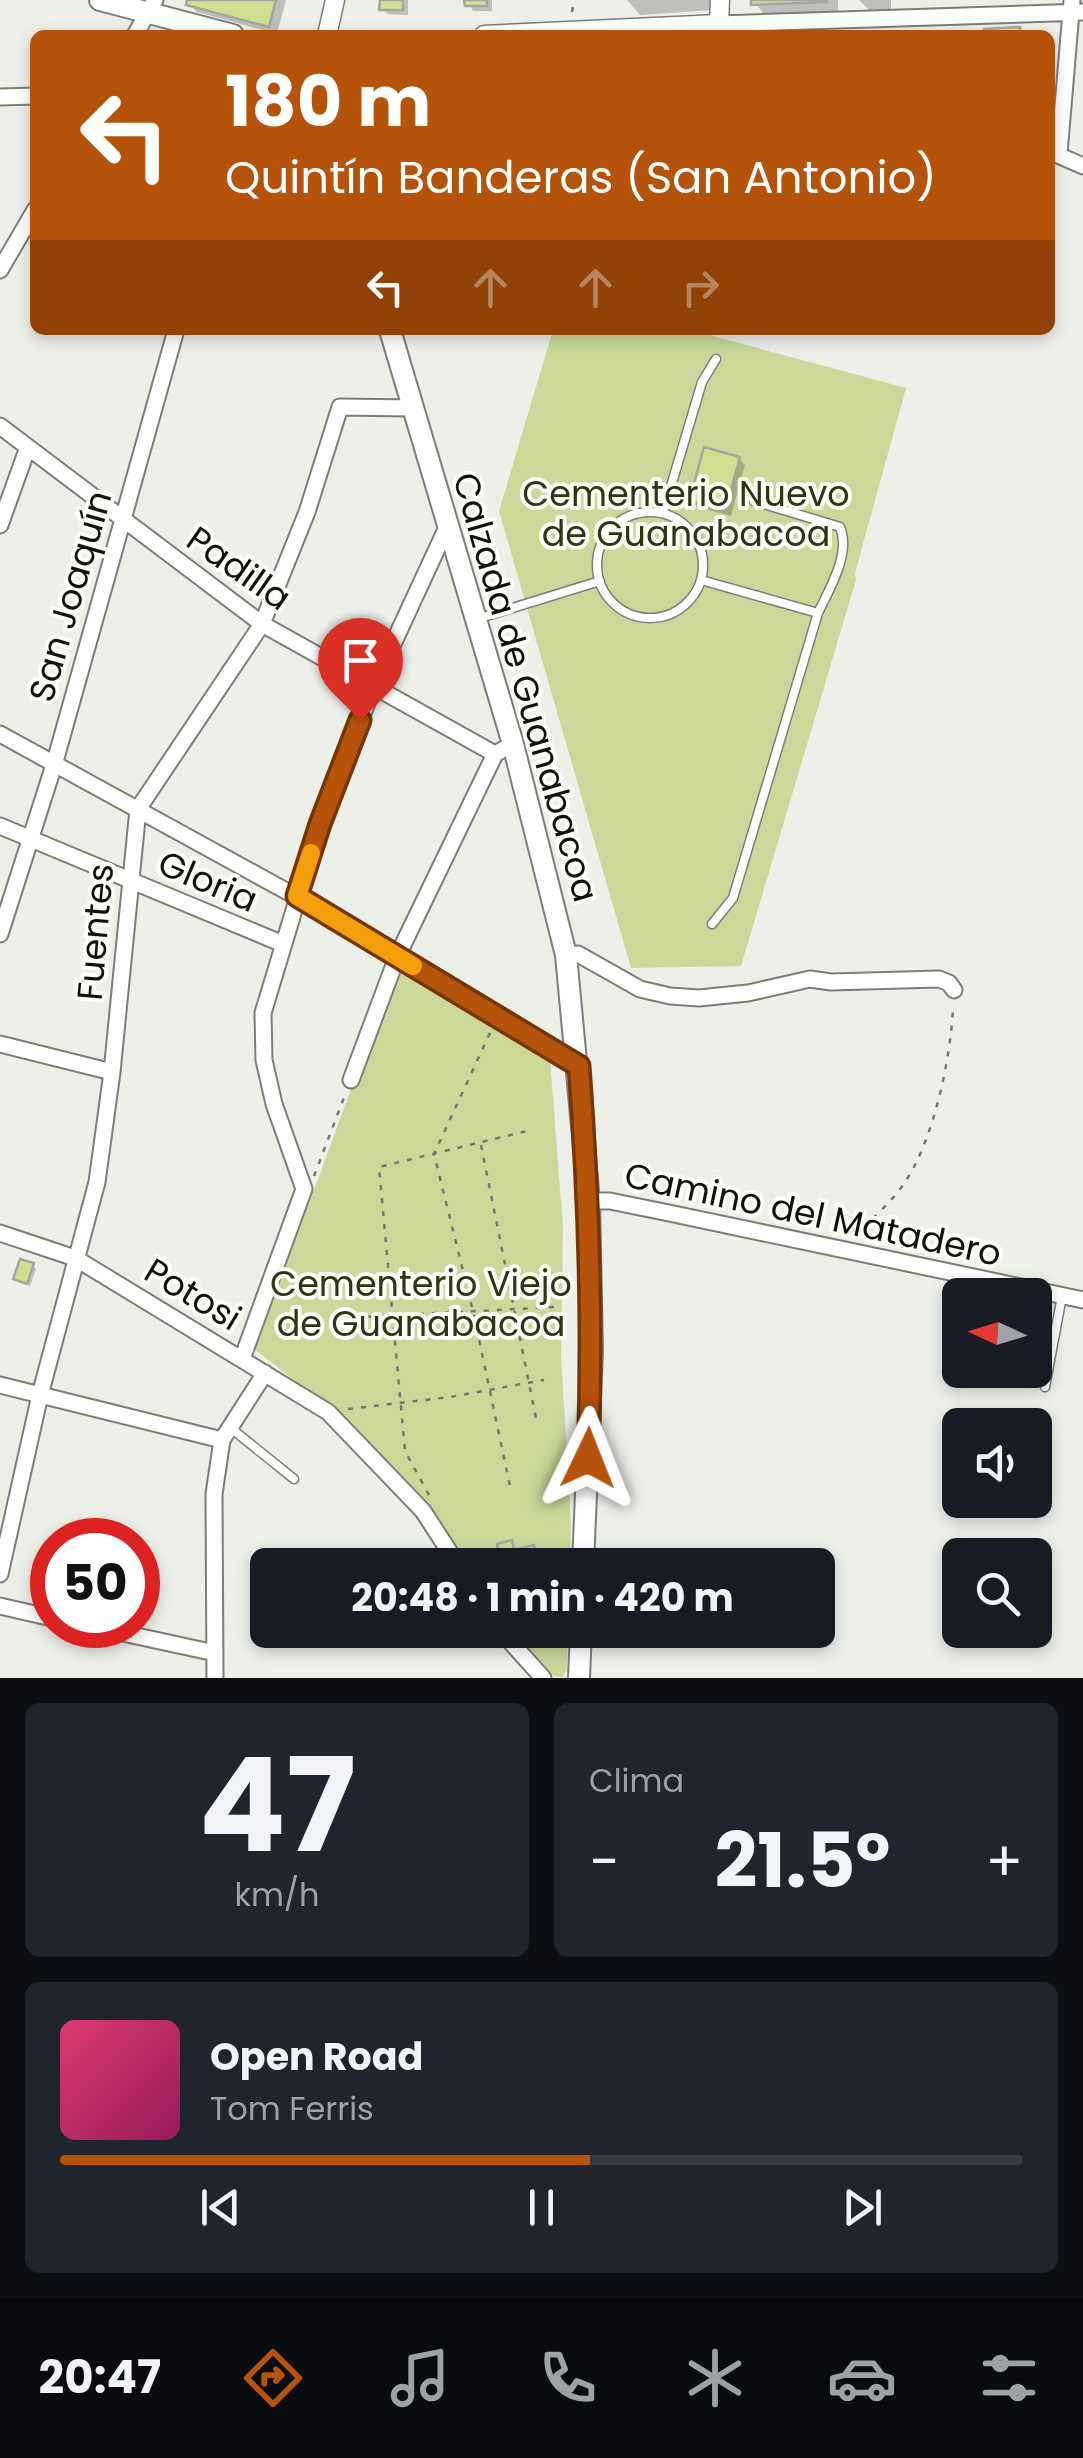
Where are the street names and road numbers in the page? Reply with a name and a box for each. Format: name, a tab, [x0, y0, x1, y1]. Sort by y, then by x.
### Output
street label: Calzada de Guanabacoa	[441, 467, 611, 907]
street label: San Joaquín	[16, 485, 124, 707]
street label: Padilla	[177, 514, 301, 622]
street label: Gloria	[151, 838, 265, 924]
street label: Fuentes	[65, 862, 125, 1002]
street label: Camino del Matadero	[620, 1150, 1006, 1278]
street label: Potosi	[136, 1246, 250, 1342]

